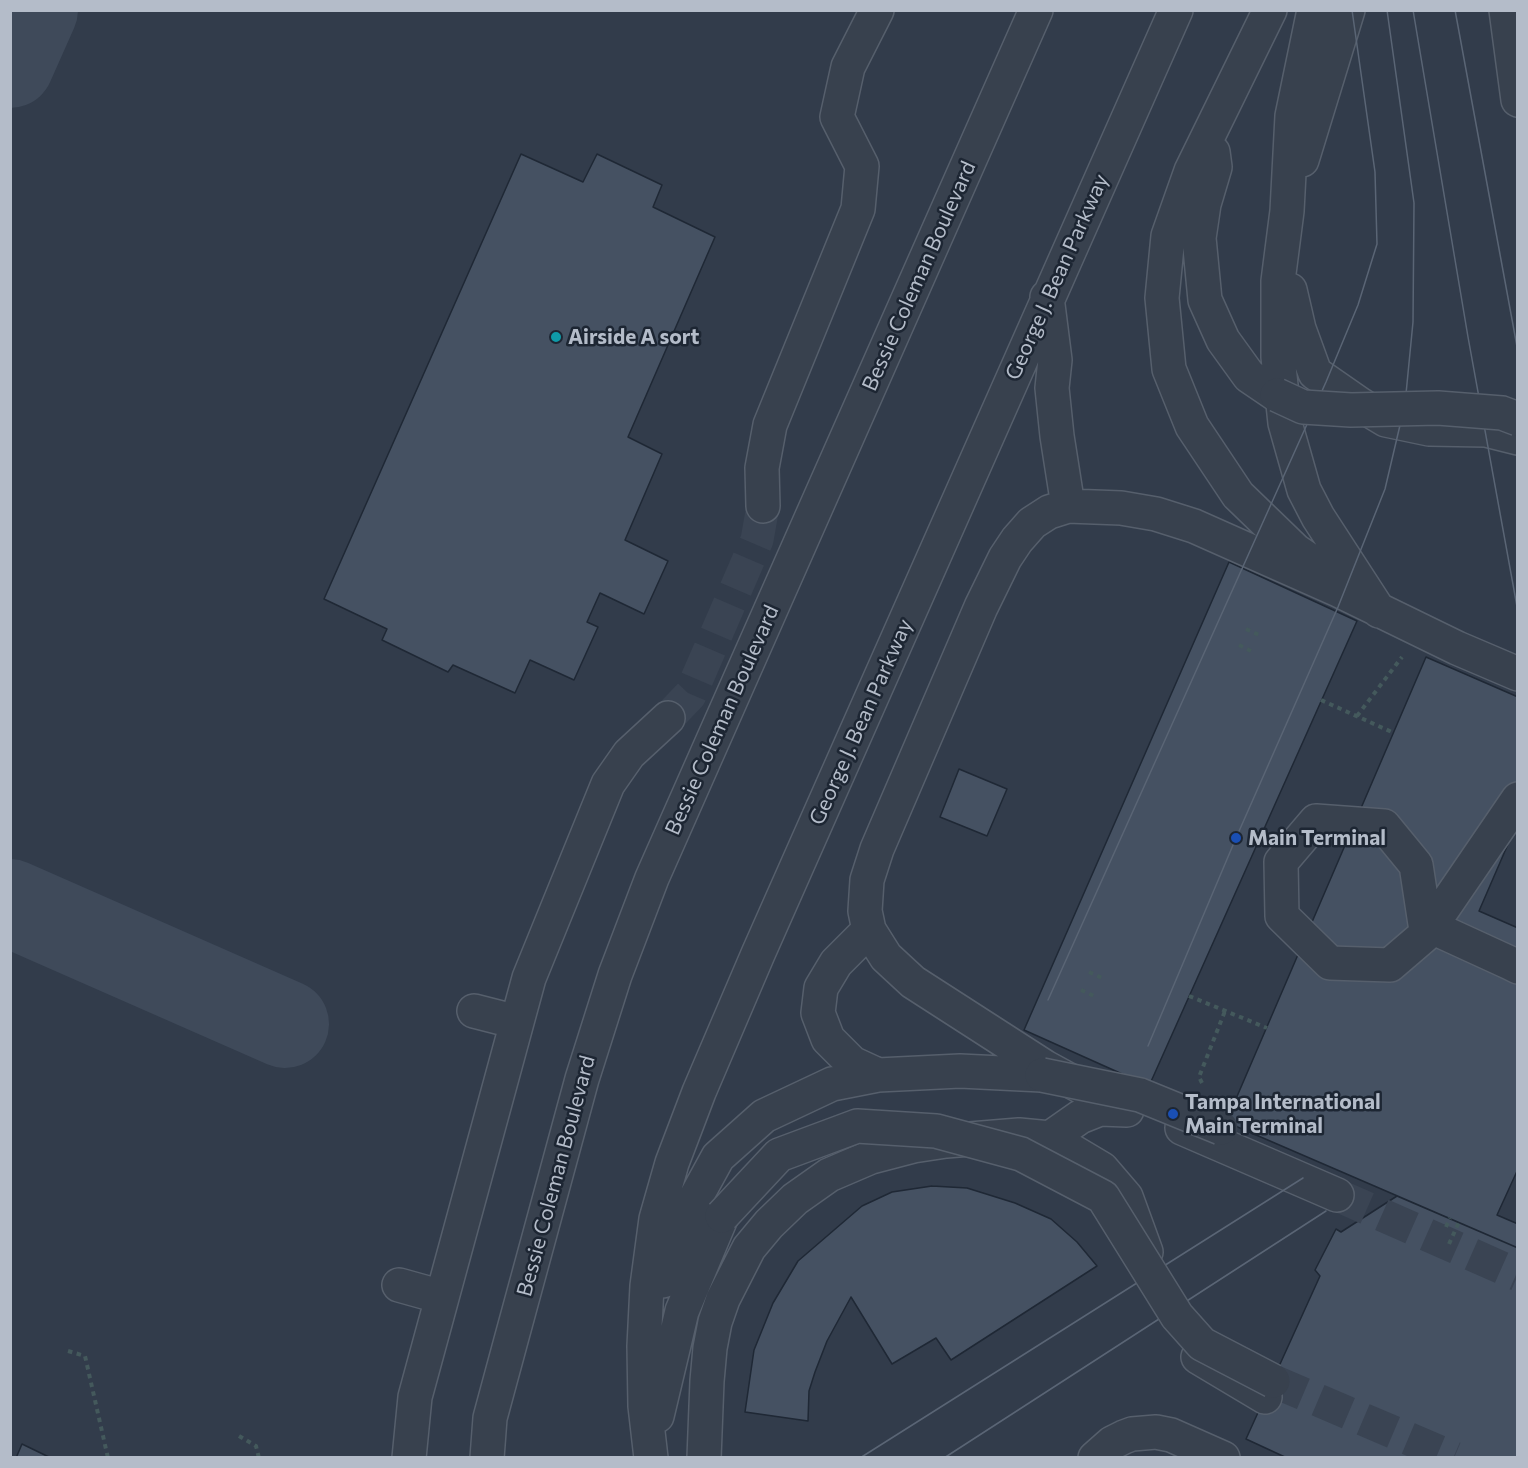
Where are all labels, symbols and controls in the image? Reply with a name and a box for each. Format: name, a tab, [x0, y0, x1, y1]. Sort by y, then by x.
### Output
street label: Bessie Coleman Boulevard	[857, 157, 981, 395]
street label: George J. Bean Parkway	[1000, 170, 1114, 384]
place label: Airside A sort	[568, 324, 699, 350]
marker: Airside A sort	[549, 330, 563, 344]
street label: Bessie Coleman Boulevard	[660, 601, 784, 839]
street label: George J. Bean Parkway	[804, 615, 918, 829]
place label: Main Terminal	[1248, 825, 1386, 851]
marker: Main Terminal	[1229, 831, 1243, 845]
street label: Bessie Coleman Boulevard	[512, 1053, 600, 1299]
place label: Tampa International Main Terminal	[1185, 1089, 1381, 1139]
marker: Tampa International Main Terminal	[1166, 1107, 1180, 1121]

